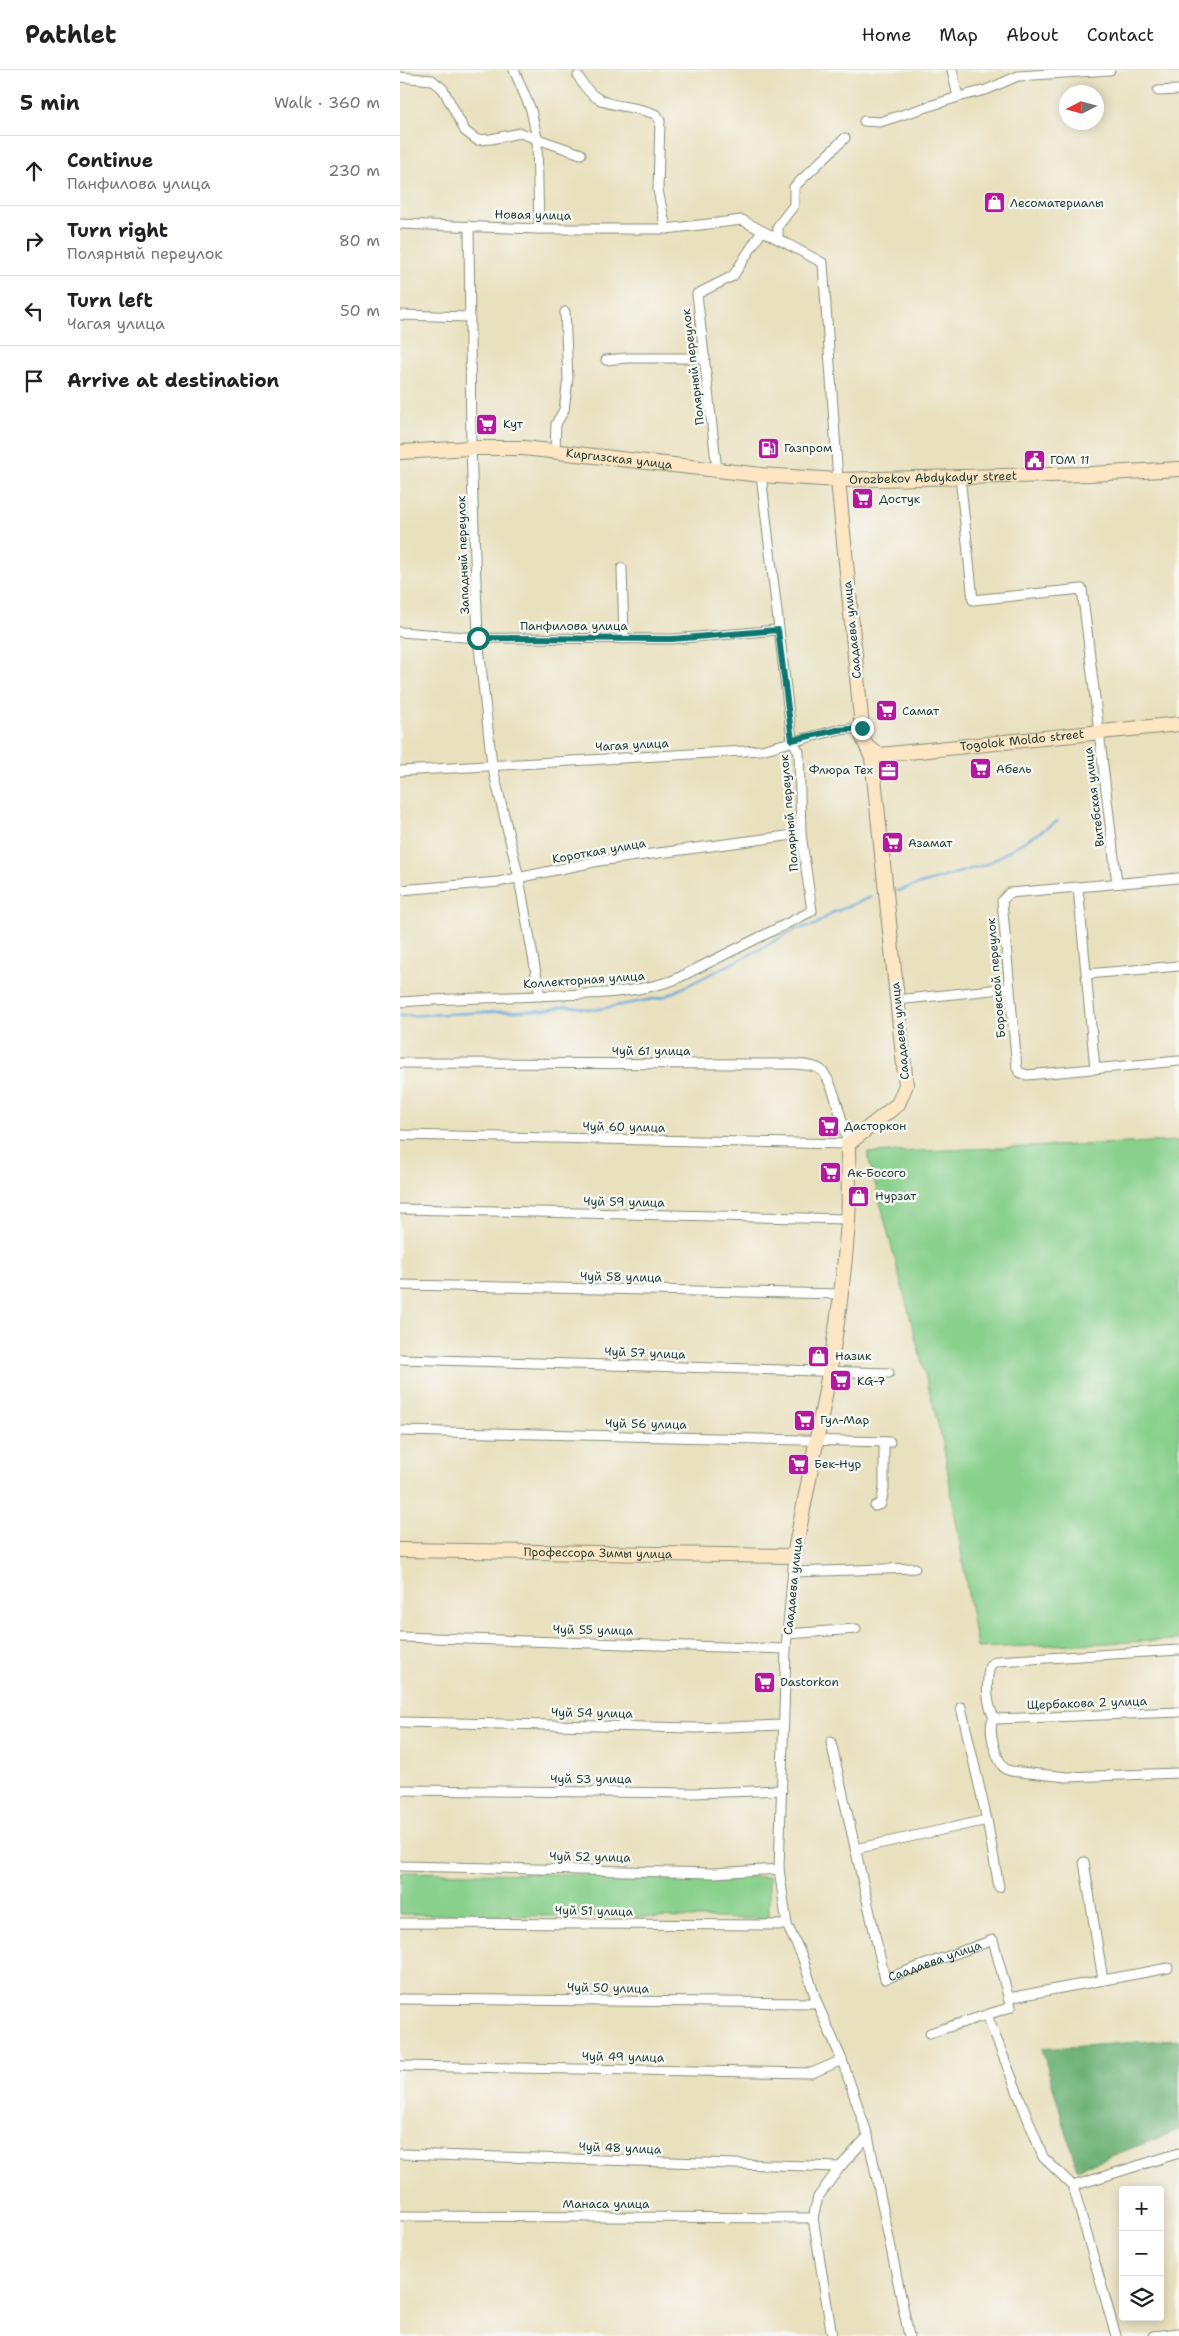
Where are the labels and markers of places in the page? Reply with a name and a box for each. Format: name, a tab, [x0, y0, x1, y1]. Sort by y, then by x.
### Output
shop icon: Лесоматериалы	[982, 191, 1006, 215]
place label: Лесоматериалы	[1010, 195, 1104, 211]
supermarket icon: Кут	[475, 412, 499, 436]
place label: Кут	[503, 416, 524, 432]
fuel station icon: Газпром	[756, 436, 780, 460]
place label: Газпром	[784, 440, 832, 456]
public building icon: ГОМ 11	[1022, 448, 1046, 472]
place label: ГОМ 11	[1050, 452, 1090, 468]
supermarket icon: Достук	[851, 487, 875, 511]
place label: Достук	[879, 491, 921, 507]
supermarket icon: Самат	[874, 699, 898, 723]
place label: Самат	[902, 703, 940, 719]
supermarket icon: Абель	[968, 757, 992, 781]
office icon: Флюра Тех	[877, 758, 901, 782]
place label: Абель	[996, 761, 1031, 777]
place label: Флюра Тех	[809, 762, 873, 778]
supermarket icon: Азамат	[880, 831, 904, 855]
place label: Азамат	[908, 835, 953, 851]
supermarket icon: Дасторкон	[816, 1114, 840, 1138]
place label: Дасторкон	[844, 1118, 906, 1134]
supermarket icon: Ак-Босого	[819, 1161, 843, 1185]
place label: Ак-Босого	[847, 1165, 906, 1181]
shop icon: Нурзат	[847, 1184, 871, 1208]
place label: Нурзат	[875, 1188, 917, 1204]
shop icon: Назик	[807, 1344, 831, 1368]
place label: Назик	[835, 1348, 872, 1364]
supermarket icon: KG-7	[829, 1369, 853, 1393]
place label: KG-7	[857, 1373, 885, 1389]
supermarket icon: Гул-Мар	[792, 1408, 816, 1432]
place label: Гул-Мар	[820, 1412, 869, 1428]
supermarket icon: Бек-Нур	[786, 1452, 810, 1476]
place label: Бек-Нур	[814, 1456, 862, 1472]
supermarket icon: Dastorkon	[752, 1670, 776, 1694]
place label: Dastorkon	[780, 1674, 839, 1690]

